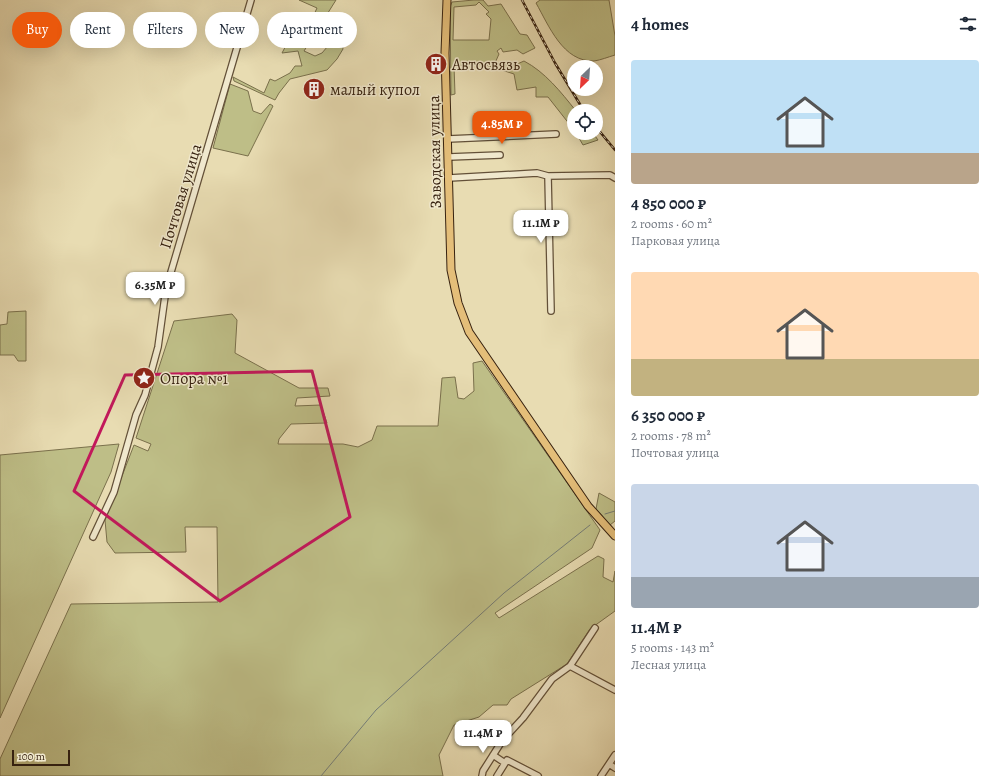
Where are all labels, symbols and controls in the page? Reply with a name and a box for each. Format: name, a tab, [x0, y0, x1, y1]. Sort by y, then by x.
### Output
chip: Buy	[12, 12, 62, 48]
chip: Rent	[70, 12, 125, 48]
chip: Filters	[133, 12, 197, 48]
chip: New	[205, 12, 259, 48]
chip: Apartment	[267, 12, 357, 48]
text: 4 homes	[631, 13, 689, 36]
icon: filters	[957, 13, 979, 35]
building icon: Автосвязь	[423, 51, 449, 77]
place label: Автосвязь	[451, 54, 520, 76]
north arrow	[567, 60, 603, 96]
map controls	[567, 60, 603, 140]
building icon: малый купол	[301, 76, 327, 102]
place label: малый купол	[330, 79, 420, 101]
icon: home	[769, 86, 841, 158]
street label: Заводская улица	[423, 94, 447, 209]
button: locate	[567, 104, 603, 140]
pin: 4.85M ₽	[465, 111, 539, 145]
text: 4.85M ₽	[481, 115, 523, 132]
street label: Почтовая улица	[155, 141, 208, 252]
text: 4 850 000 ₽	[631, 192, 706, 215]
pin: 11.1M ₽	[504, 210, 578, 244]
text: 11.1M ₽	[522, 214, 560, 231]
text: 2 rooms · 60 m²	[631, 215, 712, 232]
text: Парковая улица	[631, 232, 720, 249]
pin: 6.35M ₽	[118, 272, 192, 306]
text: 6.35M ₽	[135, 276, 175, 293]
icon: home	[769, 298, 841, 370]
place icon: Опора №1	[131, 365, 157, 391]
place label: Опора №1	[160, 368, 228, 390]
text: 6 350 000 ₽	[631, 404, 705, 427]
text: 2 rooms · 78 m²	[631, 427, 711, 444]
text: Почтовая улица	[631, 444, 719, 461]
icon: home	[769, 510, 841, 582]
text: 11.4M ₽	[631, 616, 682, 639]
text: 5 rooms · 143 m²	[631, 639, 714, 656]
text: Лесная улица	[631, 656, 706, 673]
pin: 11.4M ₽	[446, 720, 520, 754]
text: 11.4M ₽	[464, 724, 502, 741]
scale bar	[12, 748, 70, 767]
text: 100 m	[18, 749, 45, 764]

